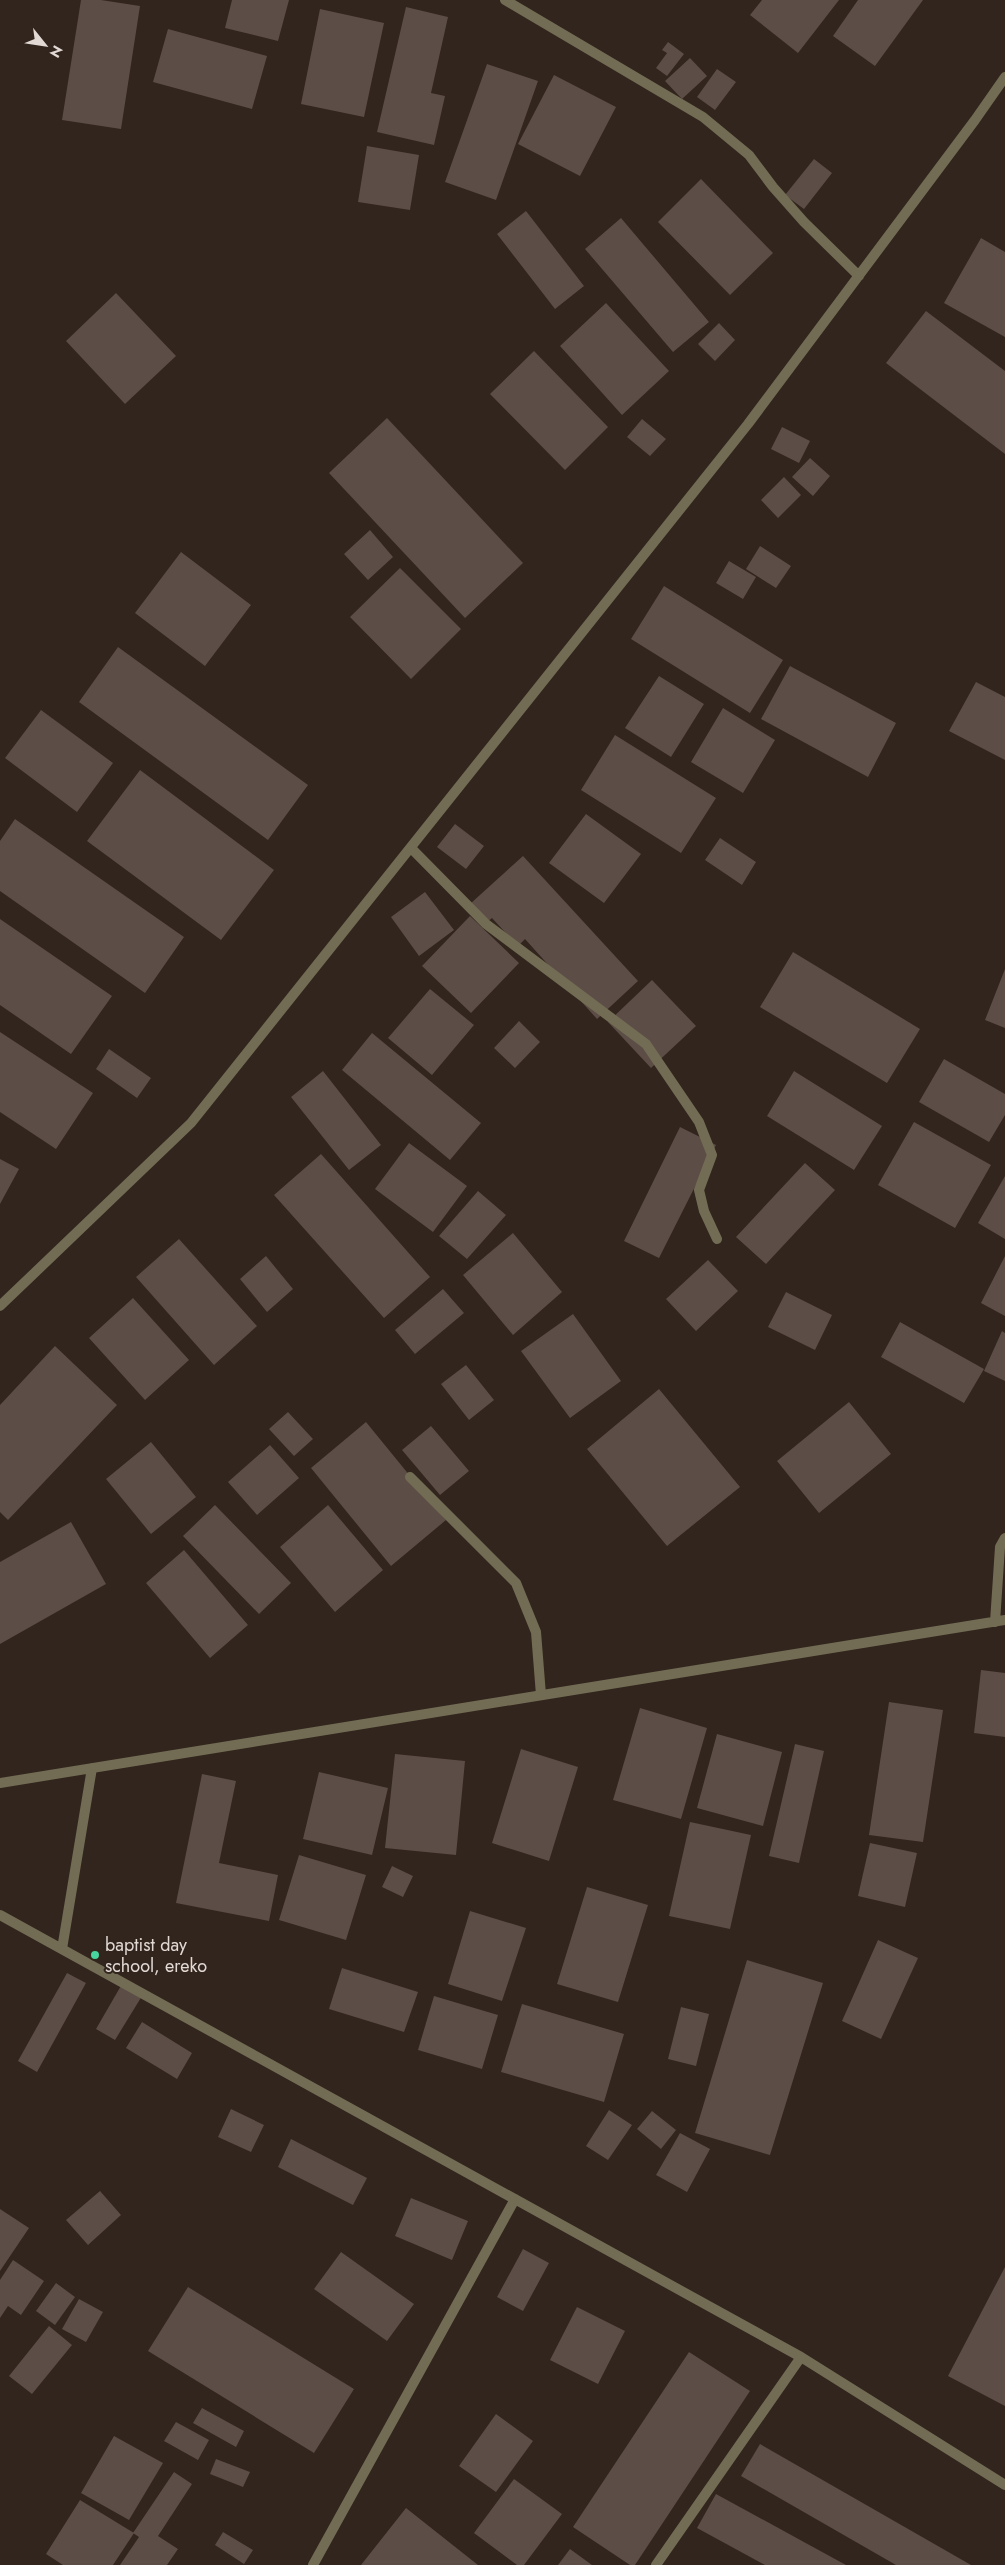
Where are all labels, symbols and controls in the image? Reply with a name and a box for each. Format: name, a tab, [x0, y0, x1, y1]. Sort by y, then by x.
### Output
north arrow	[20, 20, 70, 70]
text: N	[45, 42, 68, 61]
place label: baptist day school, ereko	[105, 1932, 207, 1979]
marker: baptist day school, ereko	[89, 1949, 101, 1961]

